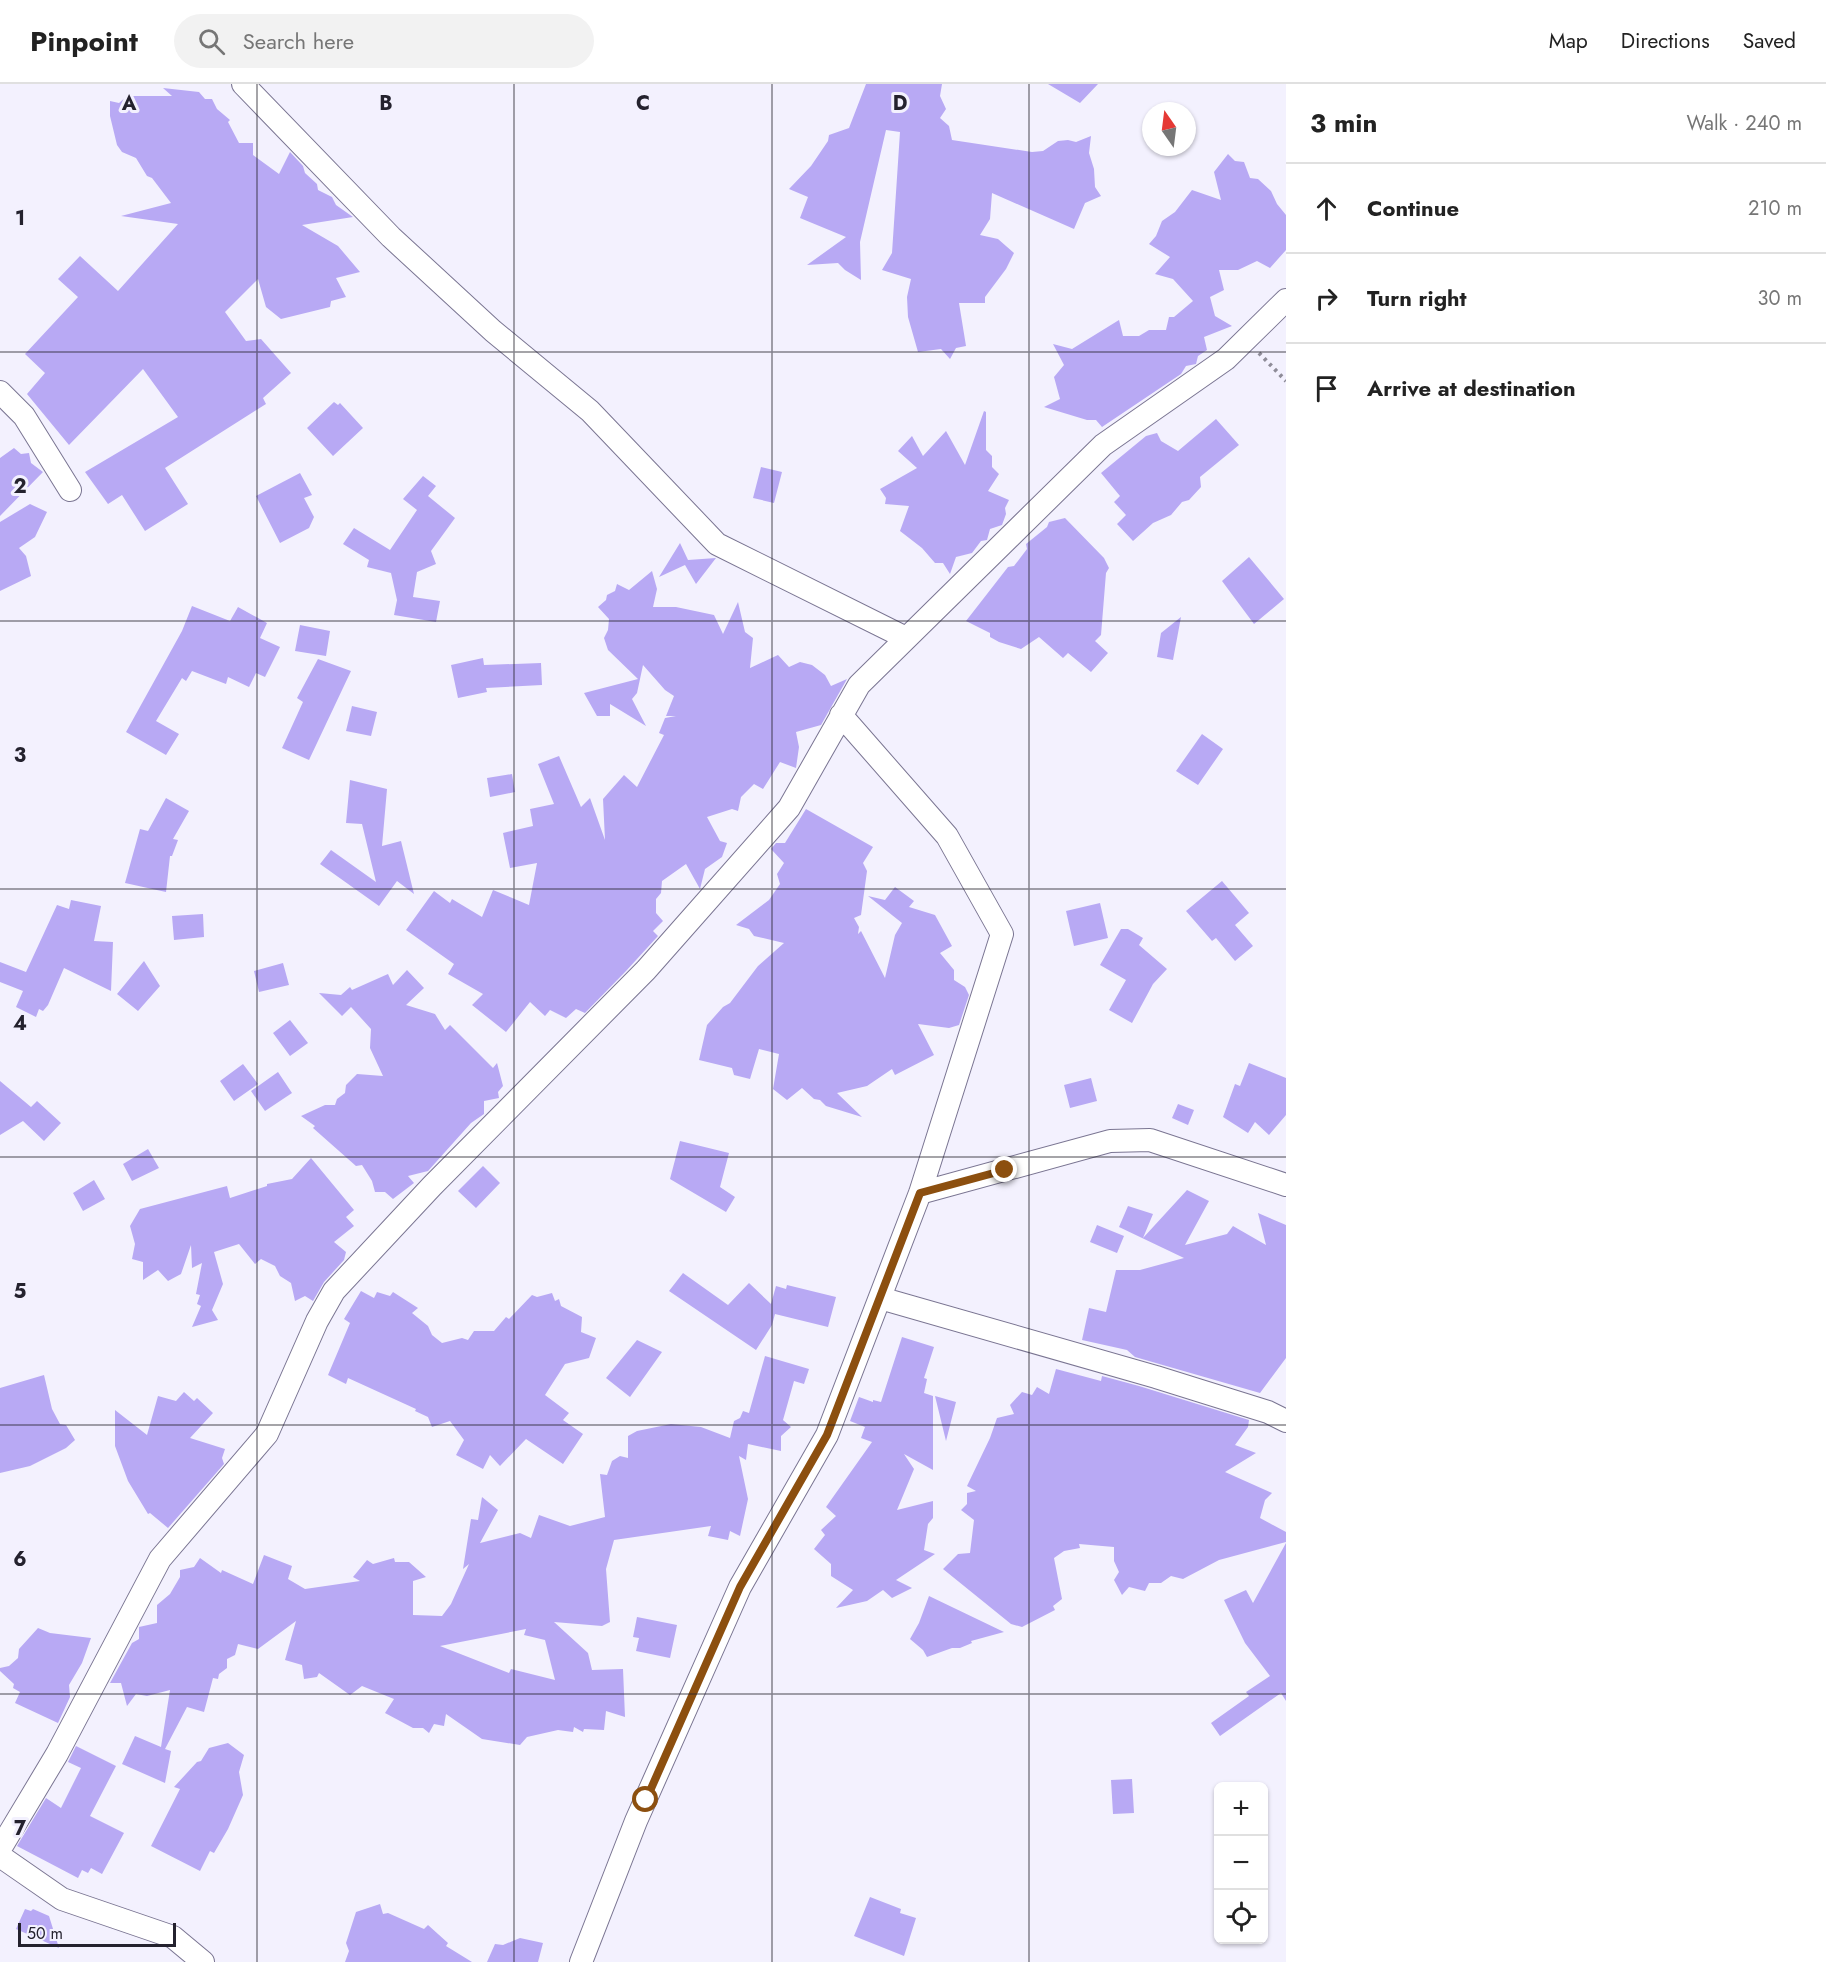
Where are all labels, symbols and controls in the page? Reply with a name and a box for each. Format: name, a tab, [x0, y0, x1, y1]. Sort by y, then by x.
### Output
search box	[174, 14, 594, 68]
text: Pinpoint	[30, 21, 138, 62]
icon: search	[195, 25, 228, 58]
text: Search here	[243, 25, 354, 57]
text: Map	[1549, 26, 1588, 56]
text: Directions	[1621, 26, 1710, 56]
text: Saved	[1743, 26, 1796, 56]
text: A	[121, 89, 137, 118]
text: B	[379, 89, 393, 118]
text: C	[636, 89, 650, 118]
text: D	[893, 89, 907, 118]
north arrow	[1142, 102, 1196, 156]
text: 3 min	[1310, 104, 1377, 142]
text: Walk · 240 m	[1687, 109, 1802, 138]
icon: ahead	[1310, 192, 1343, 225]
text: Continue	[1367, 192, 1459, 224]
text: 210 m	[1748, 194, 1802, 223]
text: 1	[15, 204, 25, 233]
icon: right	[1310, 282, 1343, 315]
text: Turn right	[1367, 282, 1467, 314]
text: 30 m	[1757, 284, 1802, 313]
icon: arrive	[1310, 372, 1343, 405]
text: Arrive at destination	[1367, 372, 1576, 404]
text: 2	[13, 472, 27, 501]
text: 3	[14, 741, 26, 770]
text: 4	[13, 1009, 27, 1038]
route end	[991, 1156, 1017, 1182]
text: 5	[14, 1277, 27, 1306]
text: 6	[13, 1545, 27, 1574]
map controls	[1214, 1782, 1268, 1944]
button: +	[1214, 1782, 1268, 1836]
route start	[632, 1786, 658, 1812]
text: 7	[14, 1814, 27, 1843]
button: −	[1214, 1836, 1268, 1890]
button: locate	[1214, 1890, 1268, 1944]
scale bar	[18, 1920, 176, 1948]
text: 50 m	[27, 1922, 63, 1945]

